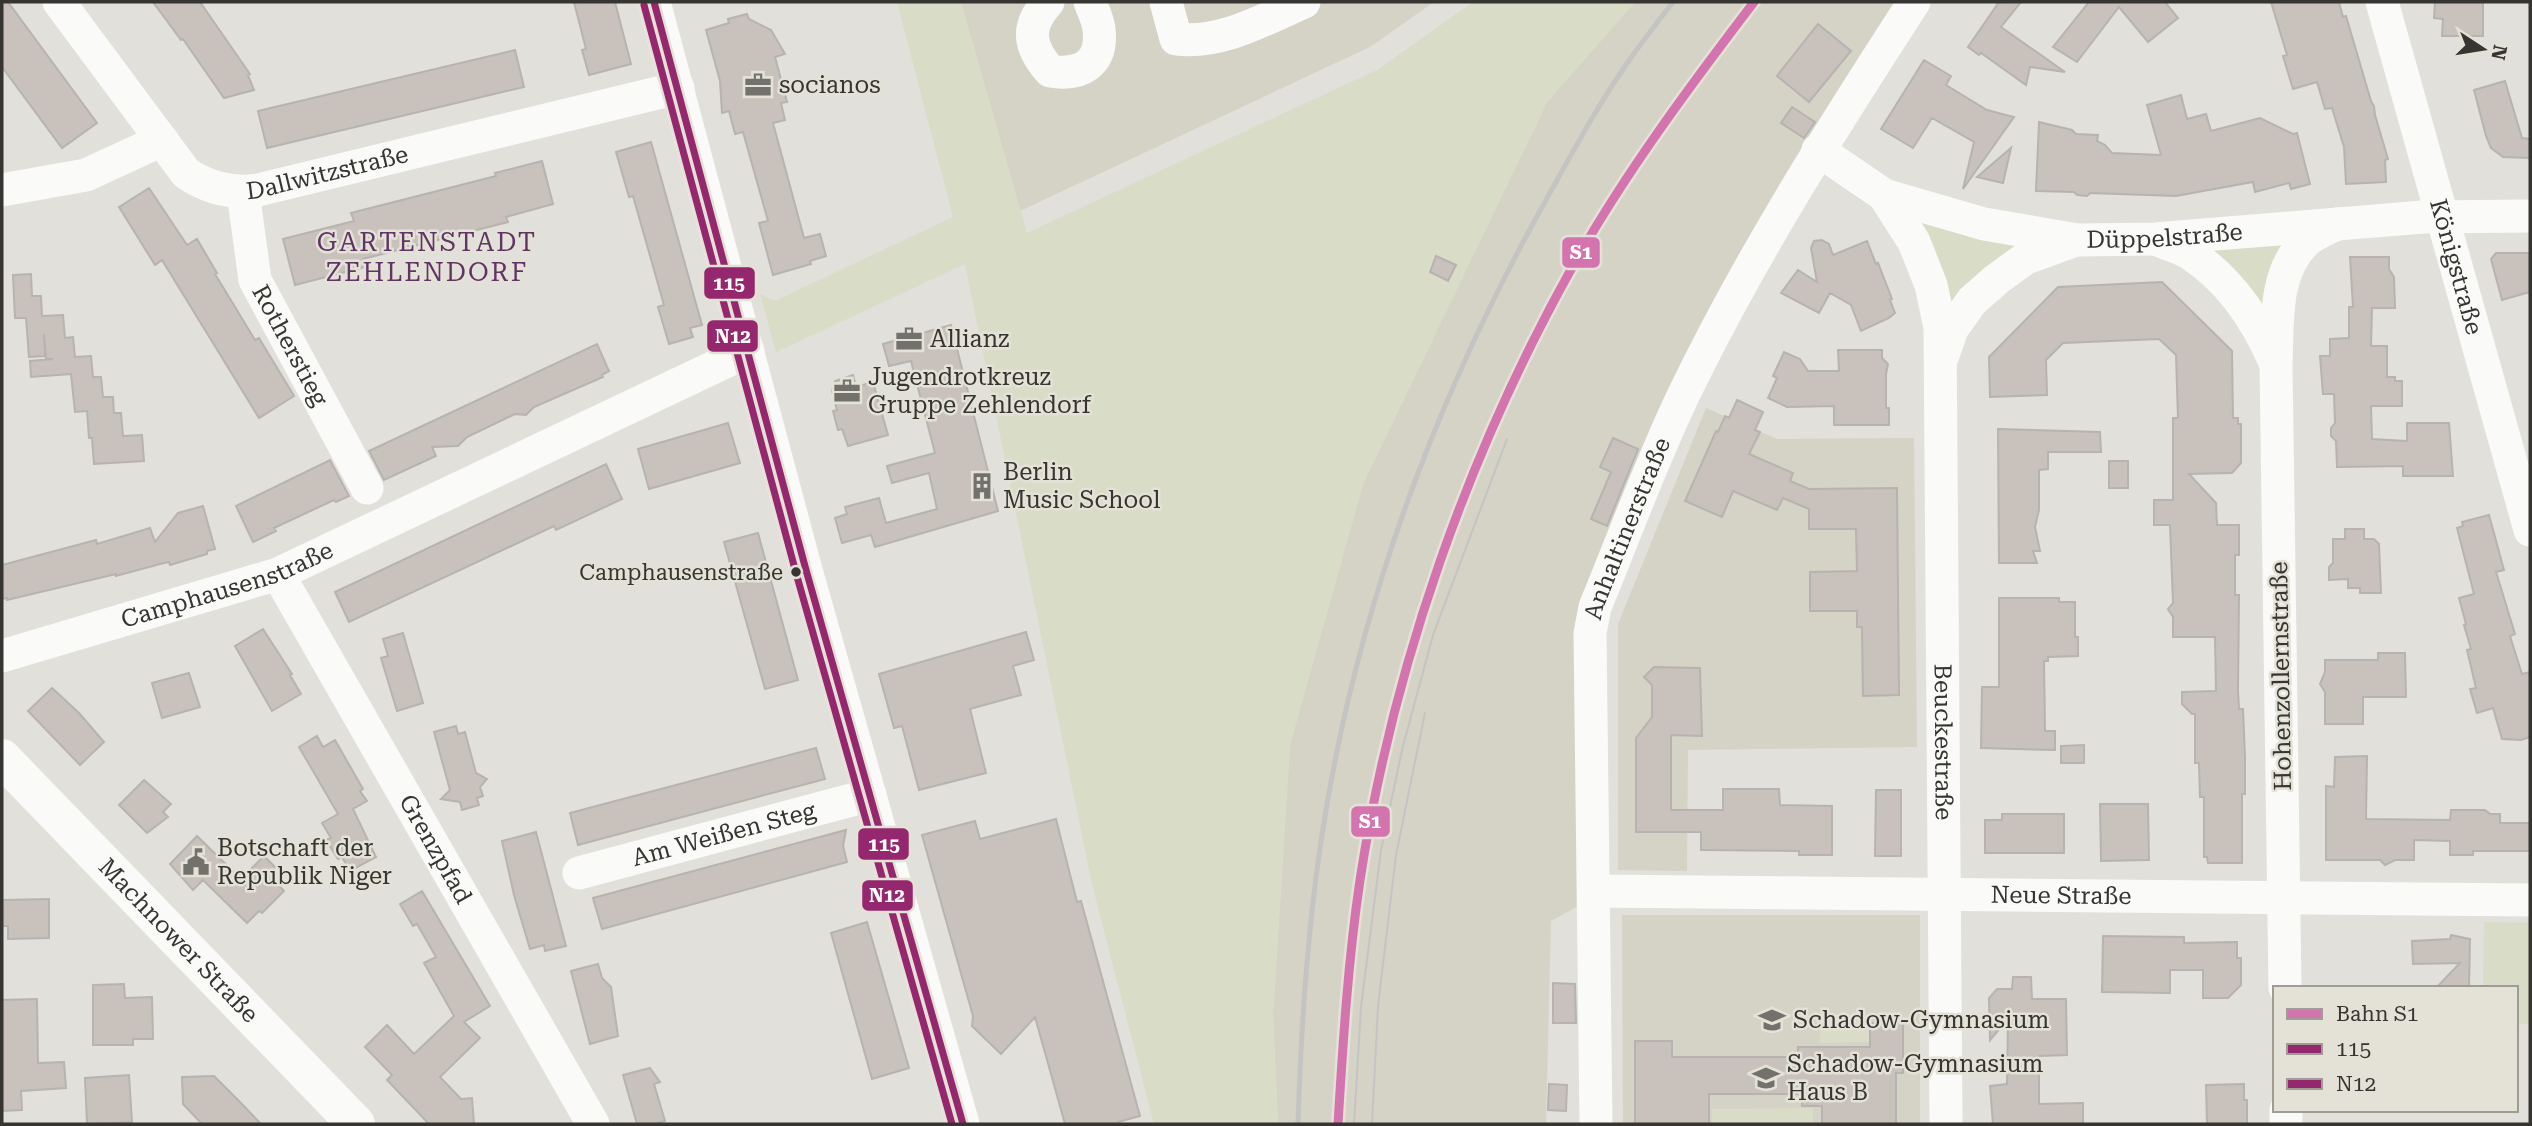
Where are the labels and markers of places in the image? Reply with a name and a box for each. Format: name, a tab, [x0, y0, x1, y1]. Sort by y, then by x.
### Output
office icon: socianos	[743, 70, 773, 100]
place label: socianos	[779, 71, 881, 99]
office icon: Allianz	[894, 324, 924, 354]
place label: Allianz	[930, 325, 1009, 353]
place label: Jugendrotkreuz Gruppe Zehlendorf	[868, 363, 1092, 419]
office icon: Jugendrotkreuz Gruppe Zehlendorf	[832, 376, 862, 406]
place label: Berlin Music School	[1003, 458, 1160, 514]
building icon: Berlin Music School	[967, 471, 997, 501]
place label: Camphausenstraße	[579, 560, 783, 585]
marker: Camphausenstraße	[789, 565, 803, 579]
place label: Botschaft der Republik Niger	[217, 834, 392, 890]
public building icon: Botschaft der Republik Niger	[181, 847, 211, 877]
school or university icon: Schadow-Gymnasium	[1757, 1005, 1787, 1035]
place label: Schadow-Gymnasium	[1793, 1006, 2049, 1034]
place label: Schadow-Gymnasium Haus B	[1787, 1050, 2043, 1106]
school or university icon: Schadow-Gymnasium Haus B	[1751, 1063, 1781, 1093]

